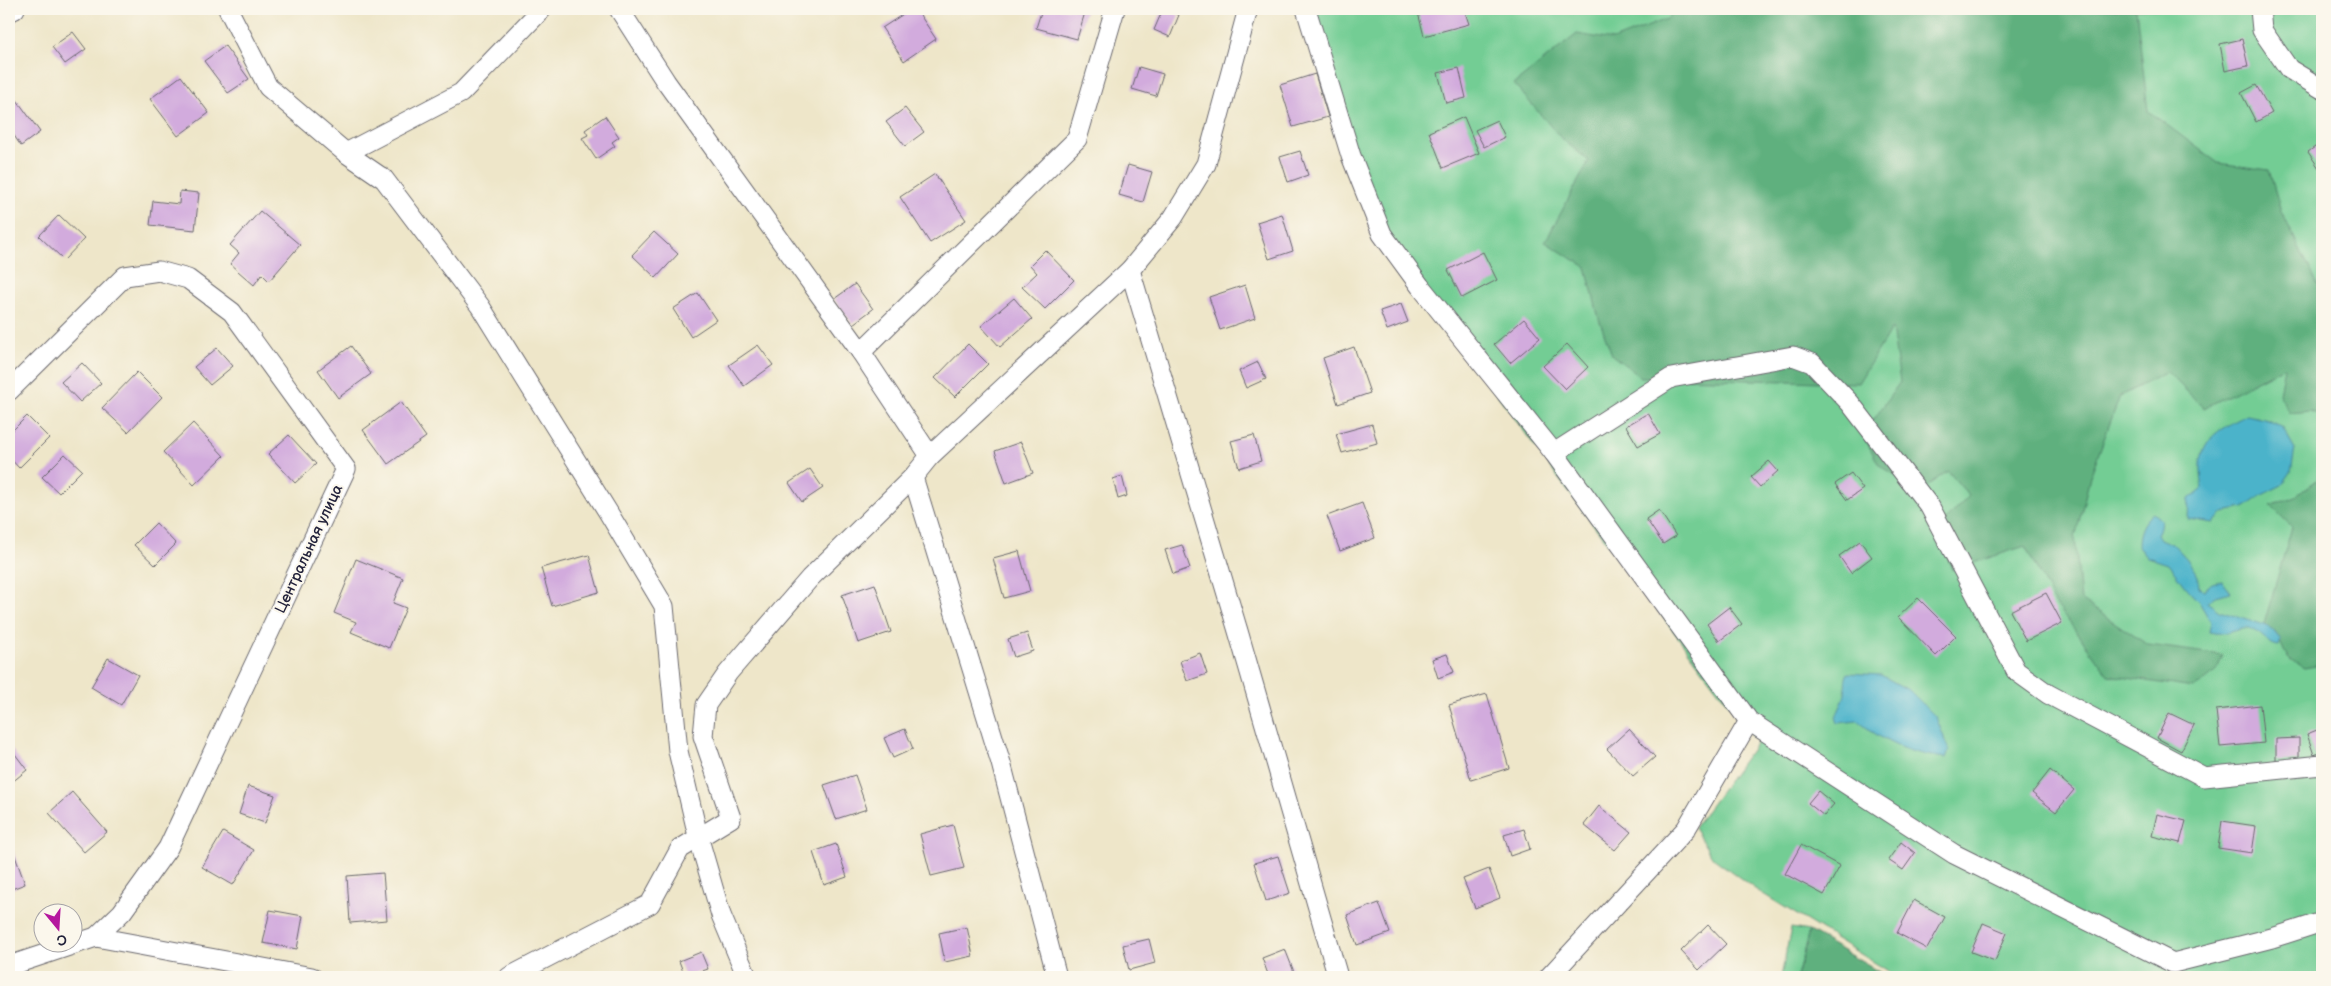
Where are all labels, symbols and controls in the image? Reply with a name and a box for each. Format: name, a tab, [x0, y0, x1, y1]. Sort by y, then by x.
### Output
street label: Центральная улица	[271, 482, 347, 616]
north arrow	[32, 904, 82, 954]
text: С	[54, 930, 69, 950]

